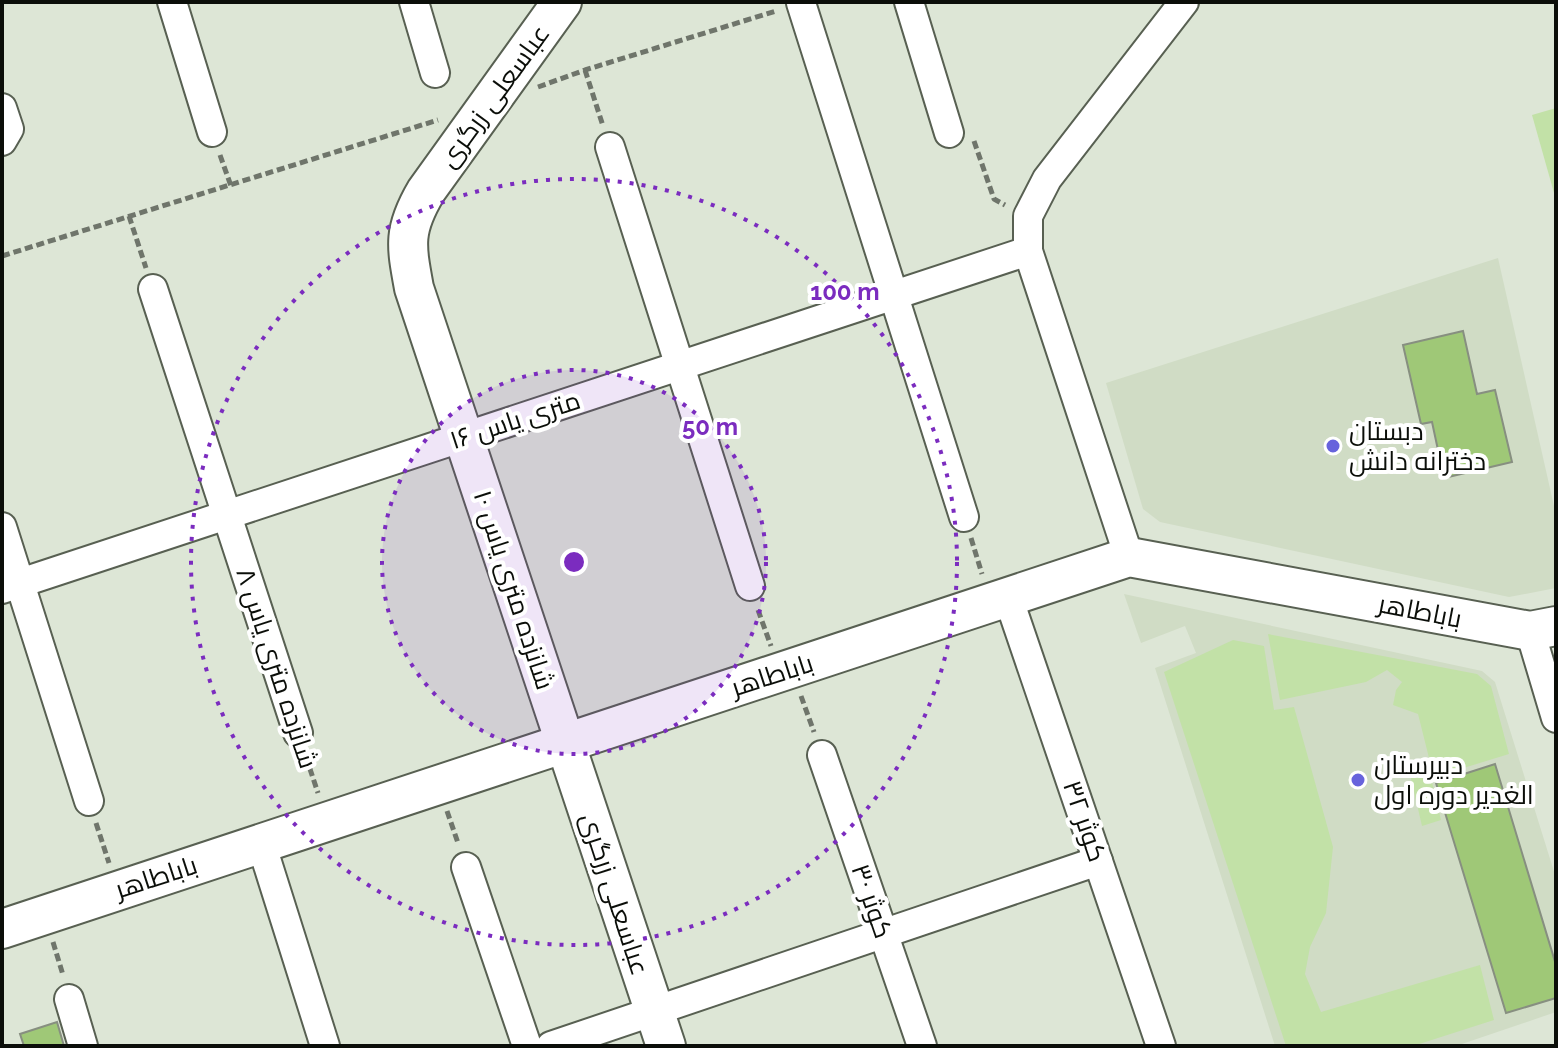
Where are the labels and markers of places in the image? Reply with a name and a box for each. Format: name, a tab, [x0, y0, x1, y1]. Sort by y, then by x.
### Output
place label: دبستان دخترانه دانش	[1349, 416, 1486, 477]
marker: دبستان دخترانه دانش	[1324, 437, 1342, 455]
centre of rings	[560, 548, 588, 576]
place label: دبیرستان الغدیر دوره اول	[1374, 750, 1534, 810]
marker: دبیرستان الغدیر دوره اول	[1349, 771, 1367, 789]

